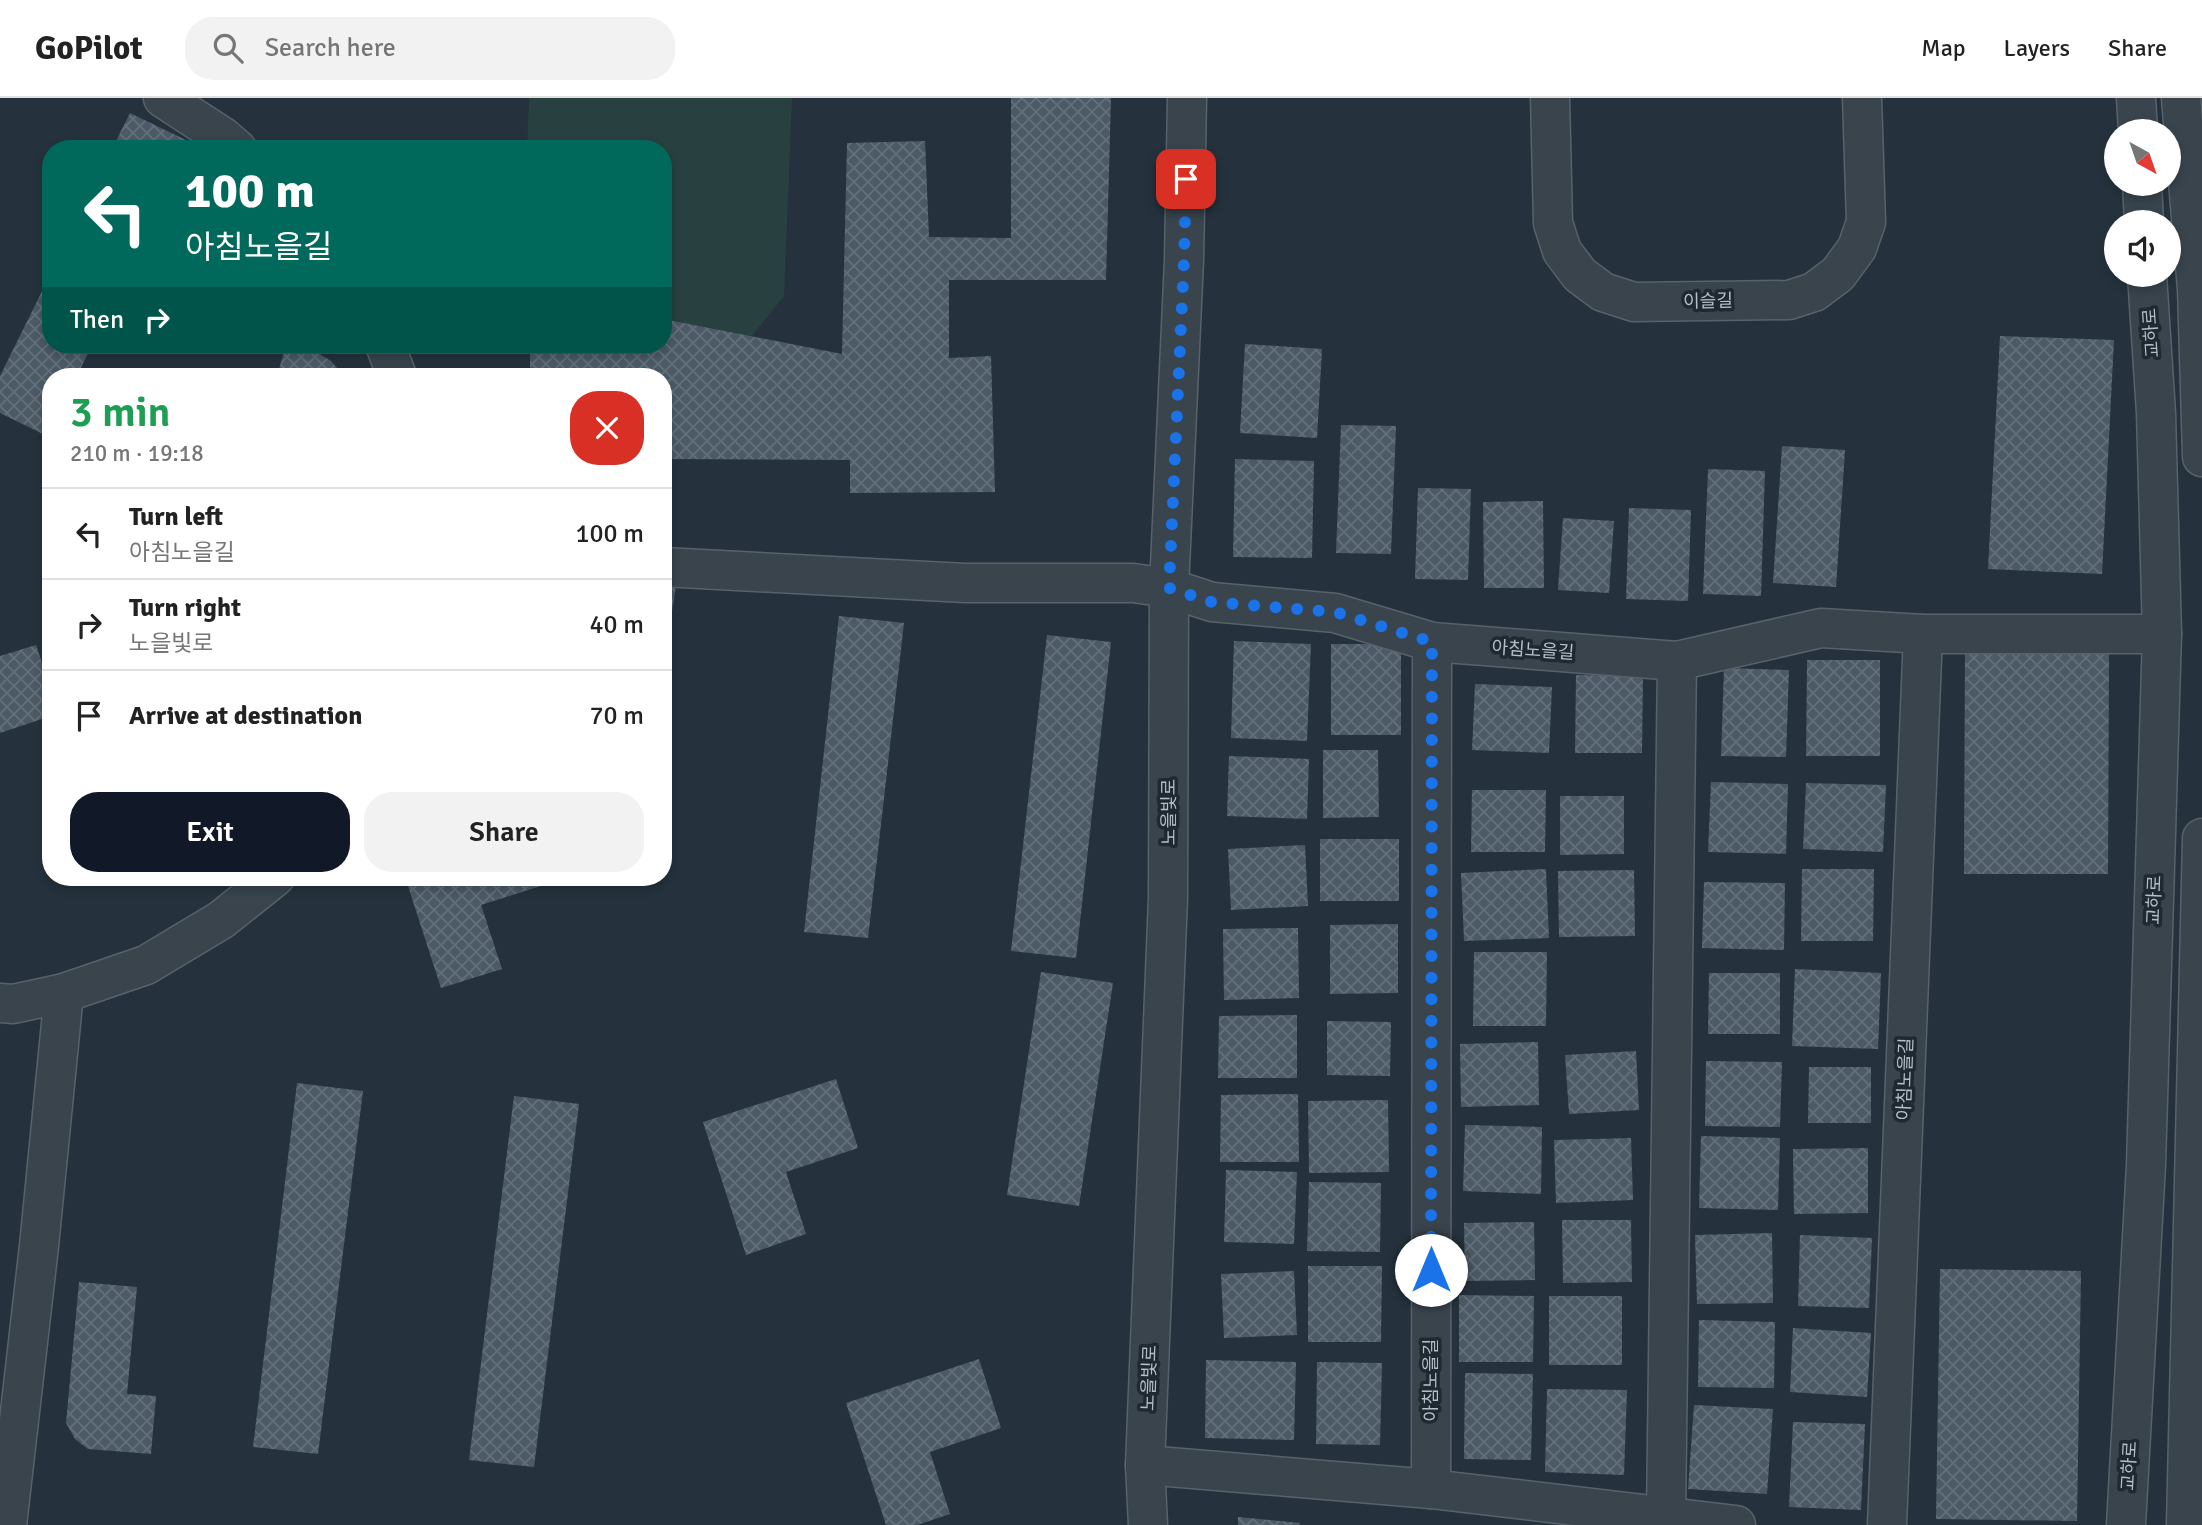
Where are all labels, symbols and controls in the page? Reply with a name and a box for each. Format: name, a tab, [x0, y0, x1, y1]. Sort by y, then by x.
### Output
search box	[185, 17, 675, 80]
text: GoPilot	[35, 28, 143, 69]
icon: search	[209, 29, 247, 67]
text: Search here	[265, 32, 396, 64]
text: Map	[1921, 33, 1966, 63]
text: Layers	[2004, 33, 2070, 63]
text: Share	[2108, 33, 2167, 63]
north arrow	[2104, 119, 2180, 196]
map controls	[2104, 119, 2181, 287]
pin	[1156, 149, 1216, 209]
icon: arrive	[1167, 160, 1205, 198]
text: 100 m	[185, 161, 315, 221]
icon: left	[70, 168, 161, 259]
button: sound	[2104, 210, 2181, 287]
text: 아침노을길	[185, 228, 332, 267]
street label: 이슬길	[1683, 290, 1733, 312]
icon: right	[138, 301, 176, 339]
text: Then	[70, 304, 124, 336]
street label: 교하로	[2138, 307, 2164, 359]
text: 3 min	[70, 387, 171, 438]
button: close	[570, 391, 644, 465]
text: 210 m · 19:18	[70, 439, 204, 468]
text: Turn left	[129, 501, 223, 533]
icon: left	[70, 515, 108, 553]
text: 100 m	[575, 518, 644, 550]
text: 아침노을길	[129, 538, 235, 567]
text: Turn right	[129, 592, 241, 624]
icon: right	[70, 606, 108, 644]
text: 40 m	[589, 609, 644, 641]
text: 노을빛로	[129, 629, 214, 658]
street label: 아침노을길	[1491, 636, 1575, 664]
icon: arrive	[70, 697, 108, 735]
text: Arrive at destination	[129, 700, 362, 732]
text: 70 m	[589, 700, 644, 732]
street label: 노을빛로	[1158, 779, 1180, 845]
button: Exit	[70, 792, 350, 872]
button: Share	[364, 792, 644, 872]
street label: 교하로	[2142, 875, 2166, 925]
street label: 아침노을길	[1893, 1037, 1917, 1121]
position arrow	[1394, 1233, 1468, 1307]
street label: 아침노을길	[1420, 1339, 1442, 1421]
street label: 노을빛로	[1137, 1345, 1161, 1411]
street label: 교하로	[2117, 1441, 2141, 1491]

